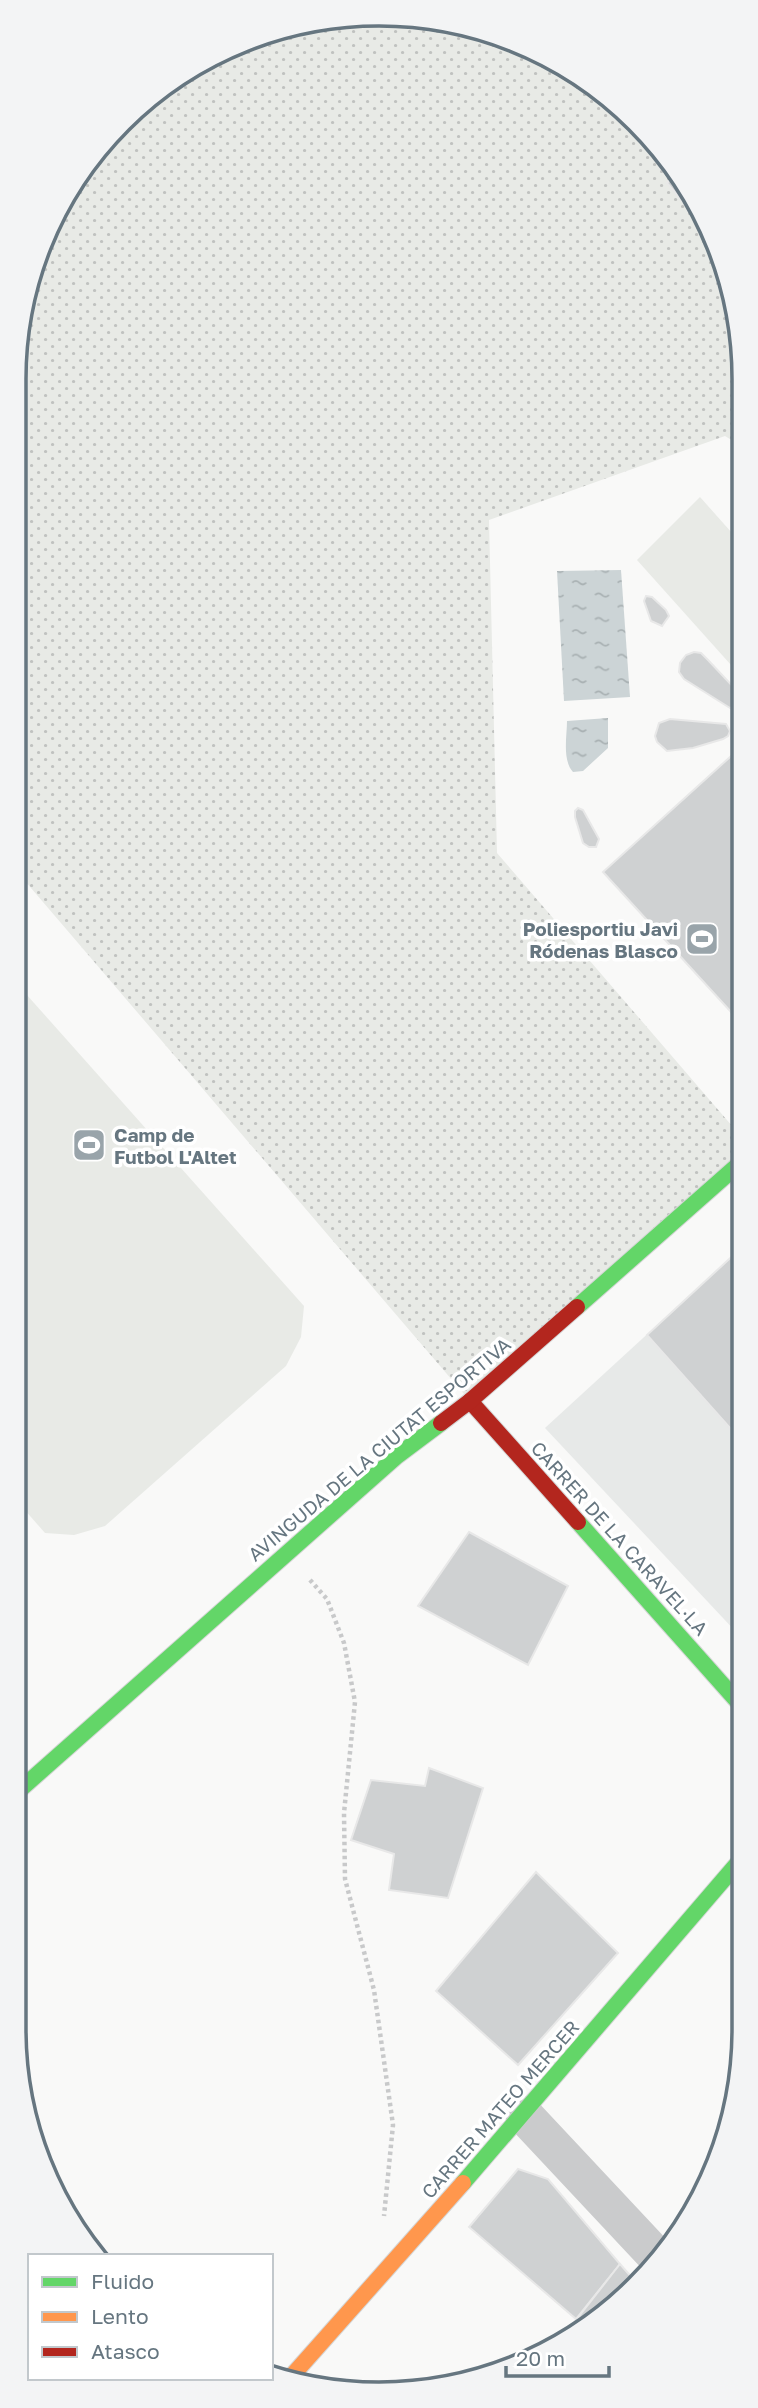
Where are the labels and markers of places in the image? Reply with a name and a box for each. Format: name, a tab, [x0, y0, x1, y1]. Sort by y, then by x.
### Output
place label: Poliesportiu Javi Ródenas Blasco	[523, 917, 678, 962]
sports icon: Poliesportiu Javi Ródenas Blasco	[683, 920, 721, 958]
place label: Camp de Futbol L'Altet	[114, 1123, 237, 1168]
sports icon: Camp de Futbol L'Altet	[70, 1126, 108, 1164]

